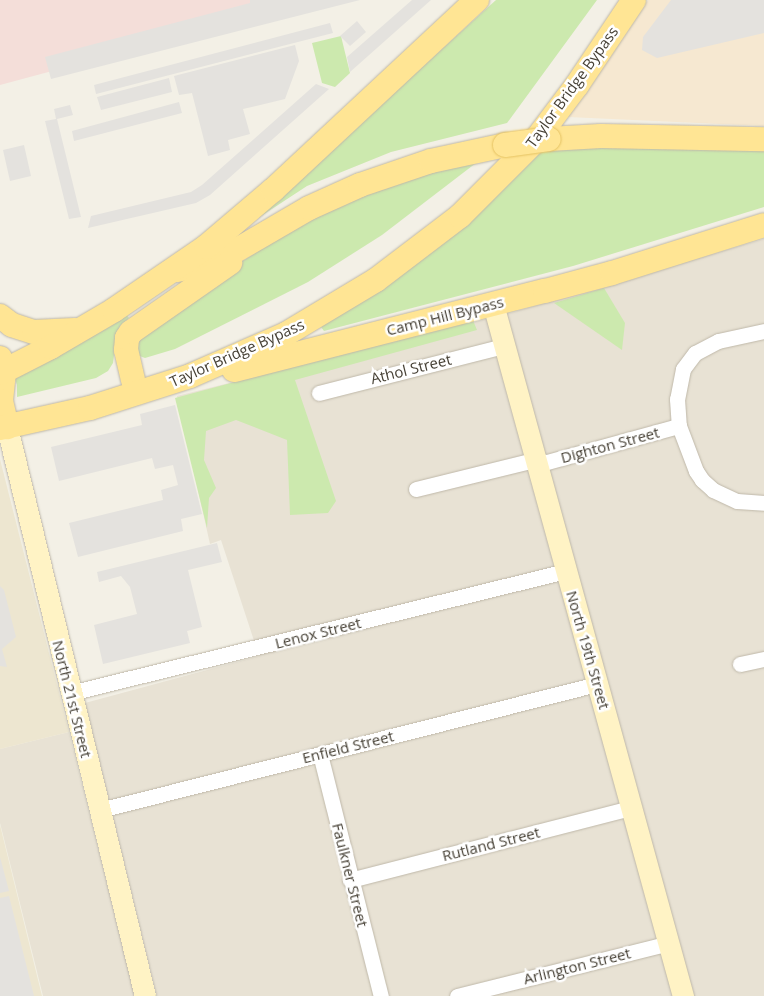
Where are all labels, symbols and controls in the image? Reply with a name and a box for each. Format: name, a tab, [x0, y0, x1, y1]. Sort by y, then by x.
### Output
street label: Taylor Bridge Bypass	[522, 23, 622, 151]
street label: Camp Hill Bypass	[385, 293, 505, 339]
street label: Taylor Bridge Bypass	[167, 315, 307, 391]
street label: Athol Street	[369, 350, 453, 388]
street label: Dighton Street	[559, 423, 661, 467]
street label: North 19th Street	[562, 589, 614, 711]
street label: Lenox Street	[273, 614, 363, 652]
street label: North 21st Street	[49, 638, 95, 760]
street label: Enfield Street	[300, 727, 396, 767]
street label: Faulkner Street	[328, 821, 372, 929]
street label: Rutland Street	[440, 823, 542, 865]
street label: Arlington Street	[522, 944, 632, 988]

